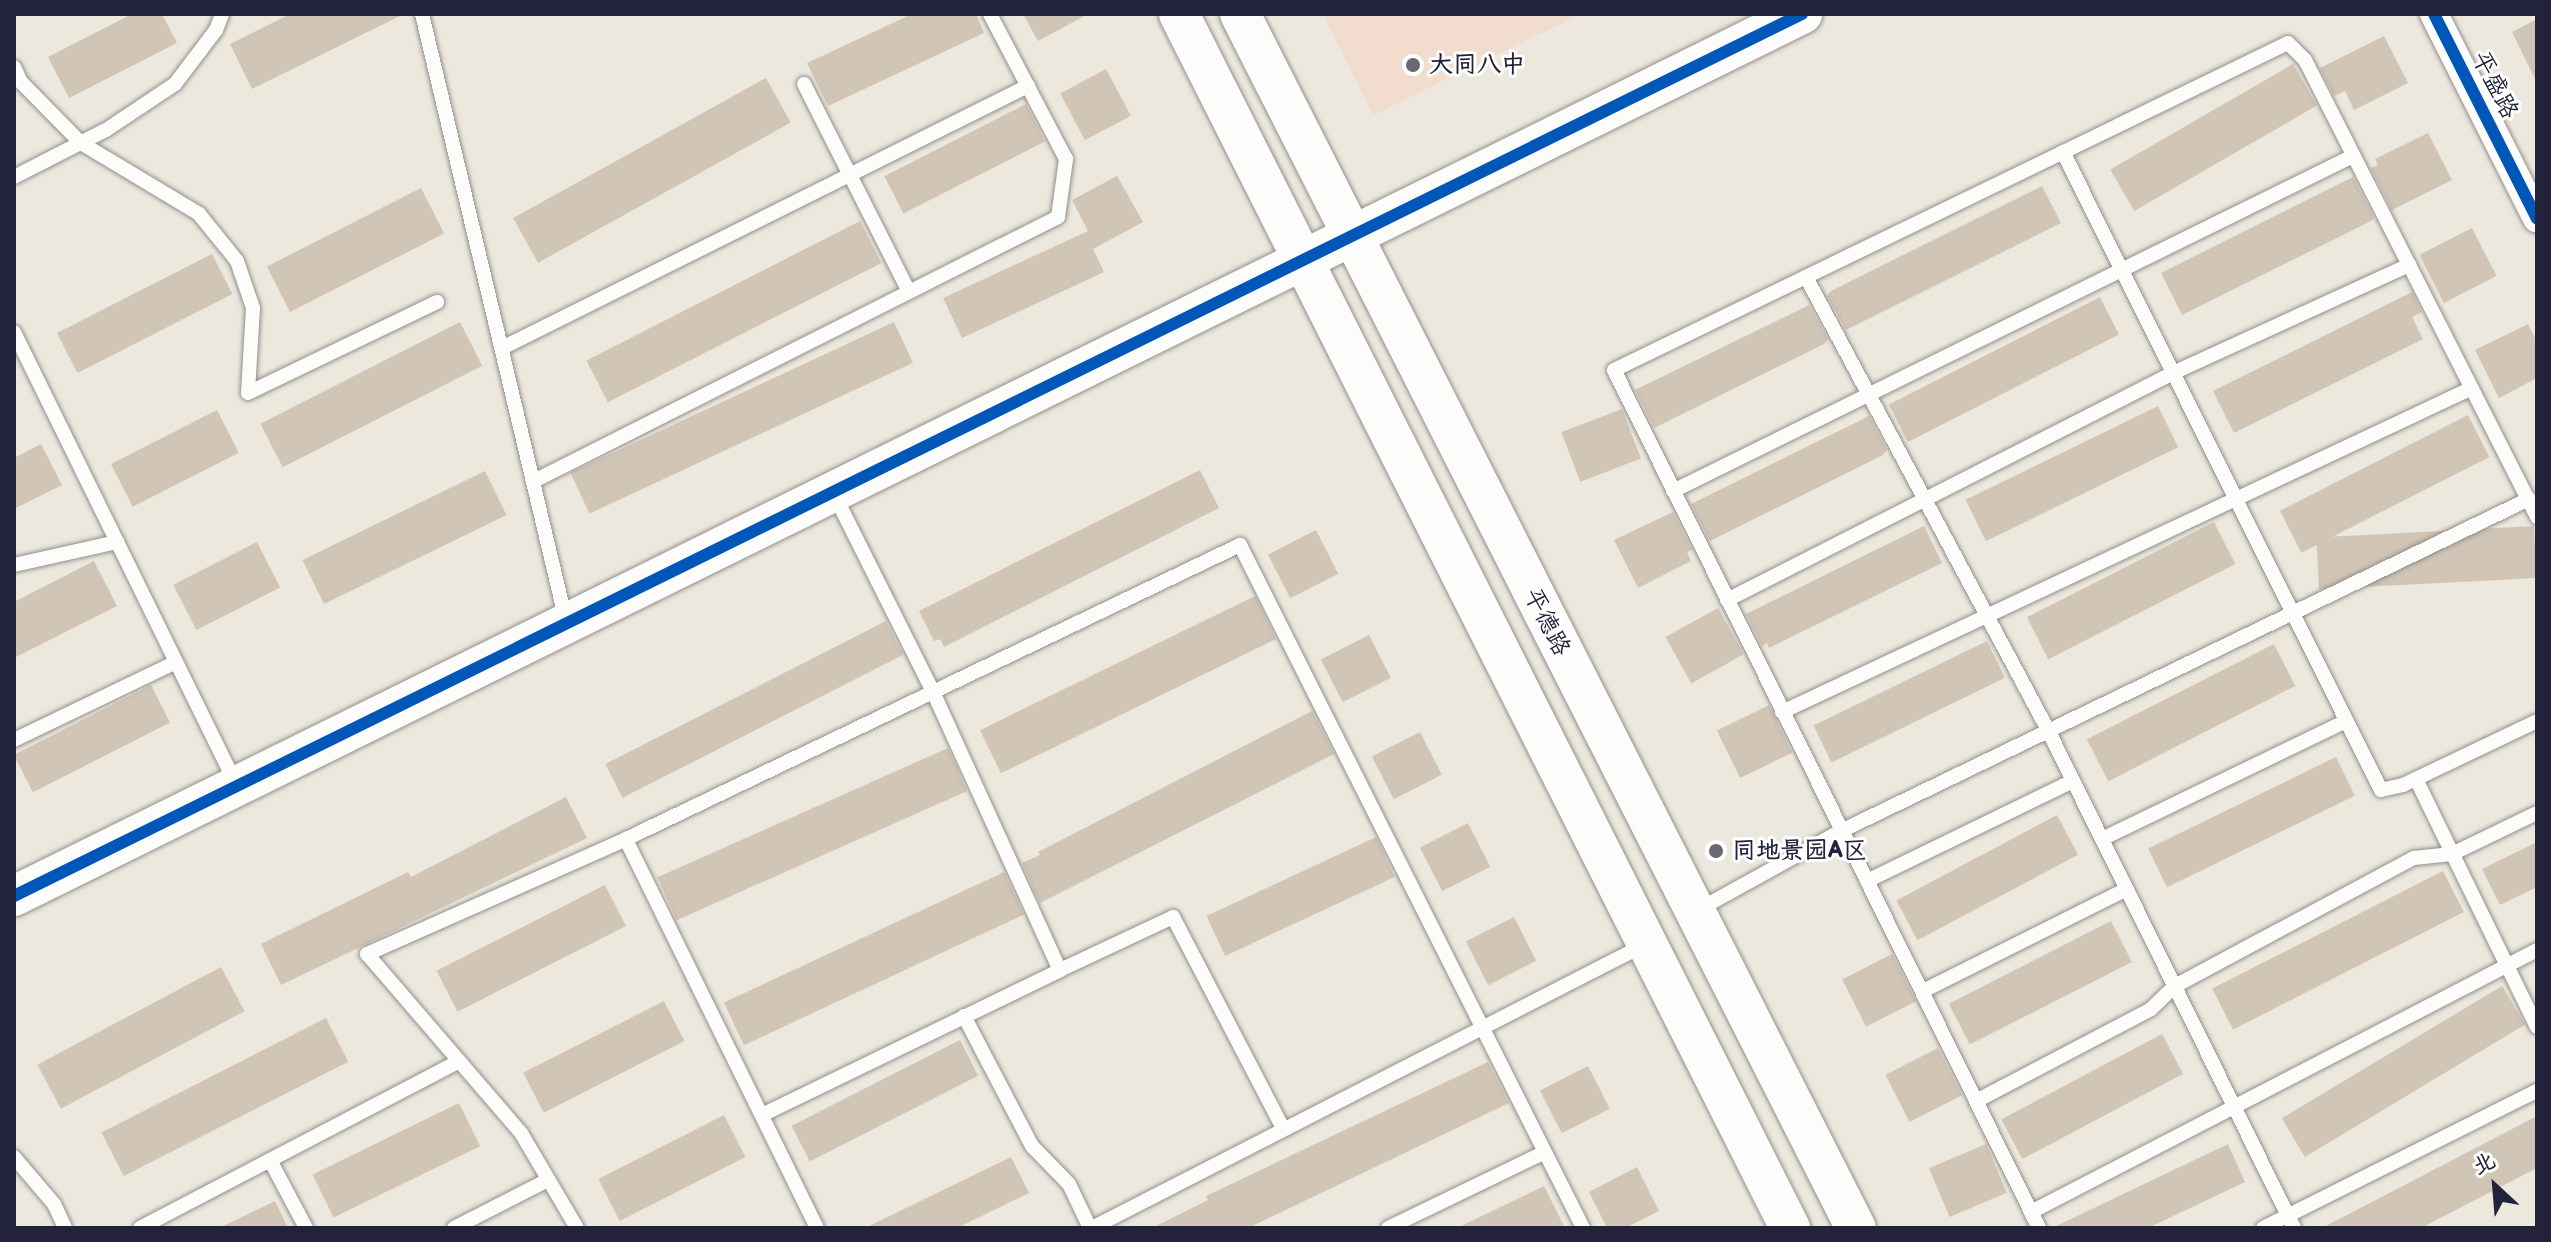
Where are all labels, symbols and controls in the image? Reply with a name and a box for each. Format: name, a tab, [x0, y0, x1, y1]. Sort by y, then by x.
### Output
street label: 平盛路	[2466, 46, 2524, 124]
place label: 大同八中	[1429, 51, 1525, 79]
marker: 大同八中	[1404, 56, 1422, 74]
street label: 平德路	[1518, 583, 1576, 661]
place label: 同地景园A区	[1732, 837, 1867, 865]
marker: 同地景园A区	[1707, 842, 1725, 860]
north arrow	[2455, 1146, 2535, 1226]
text: 北	[2468, 1147, 2500, 1181]

